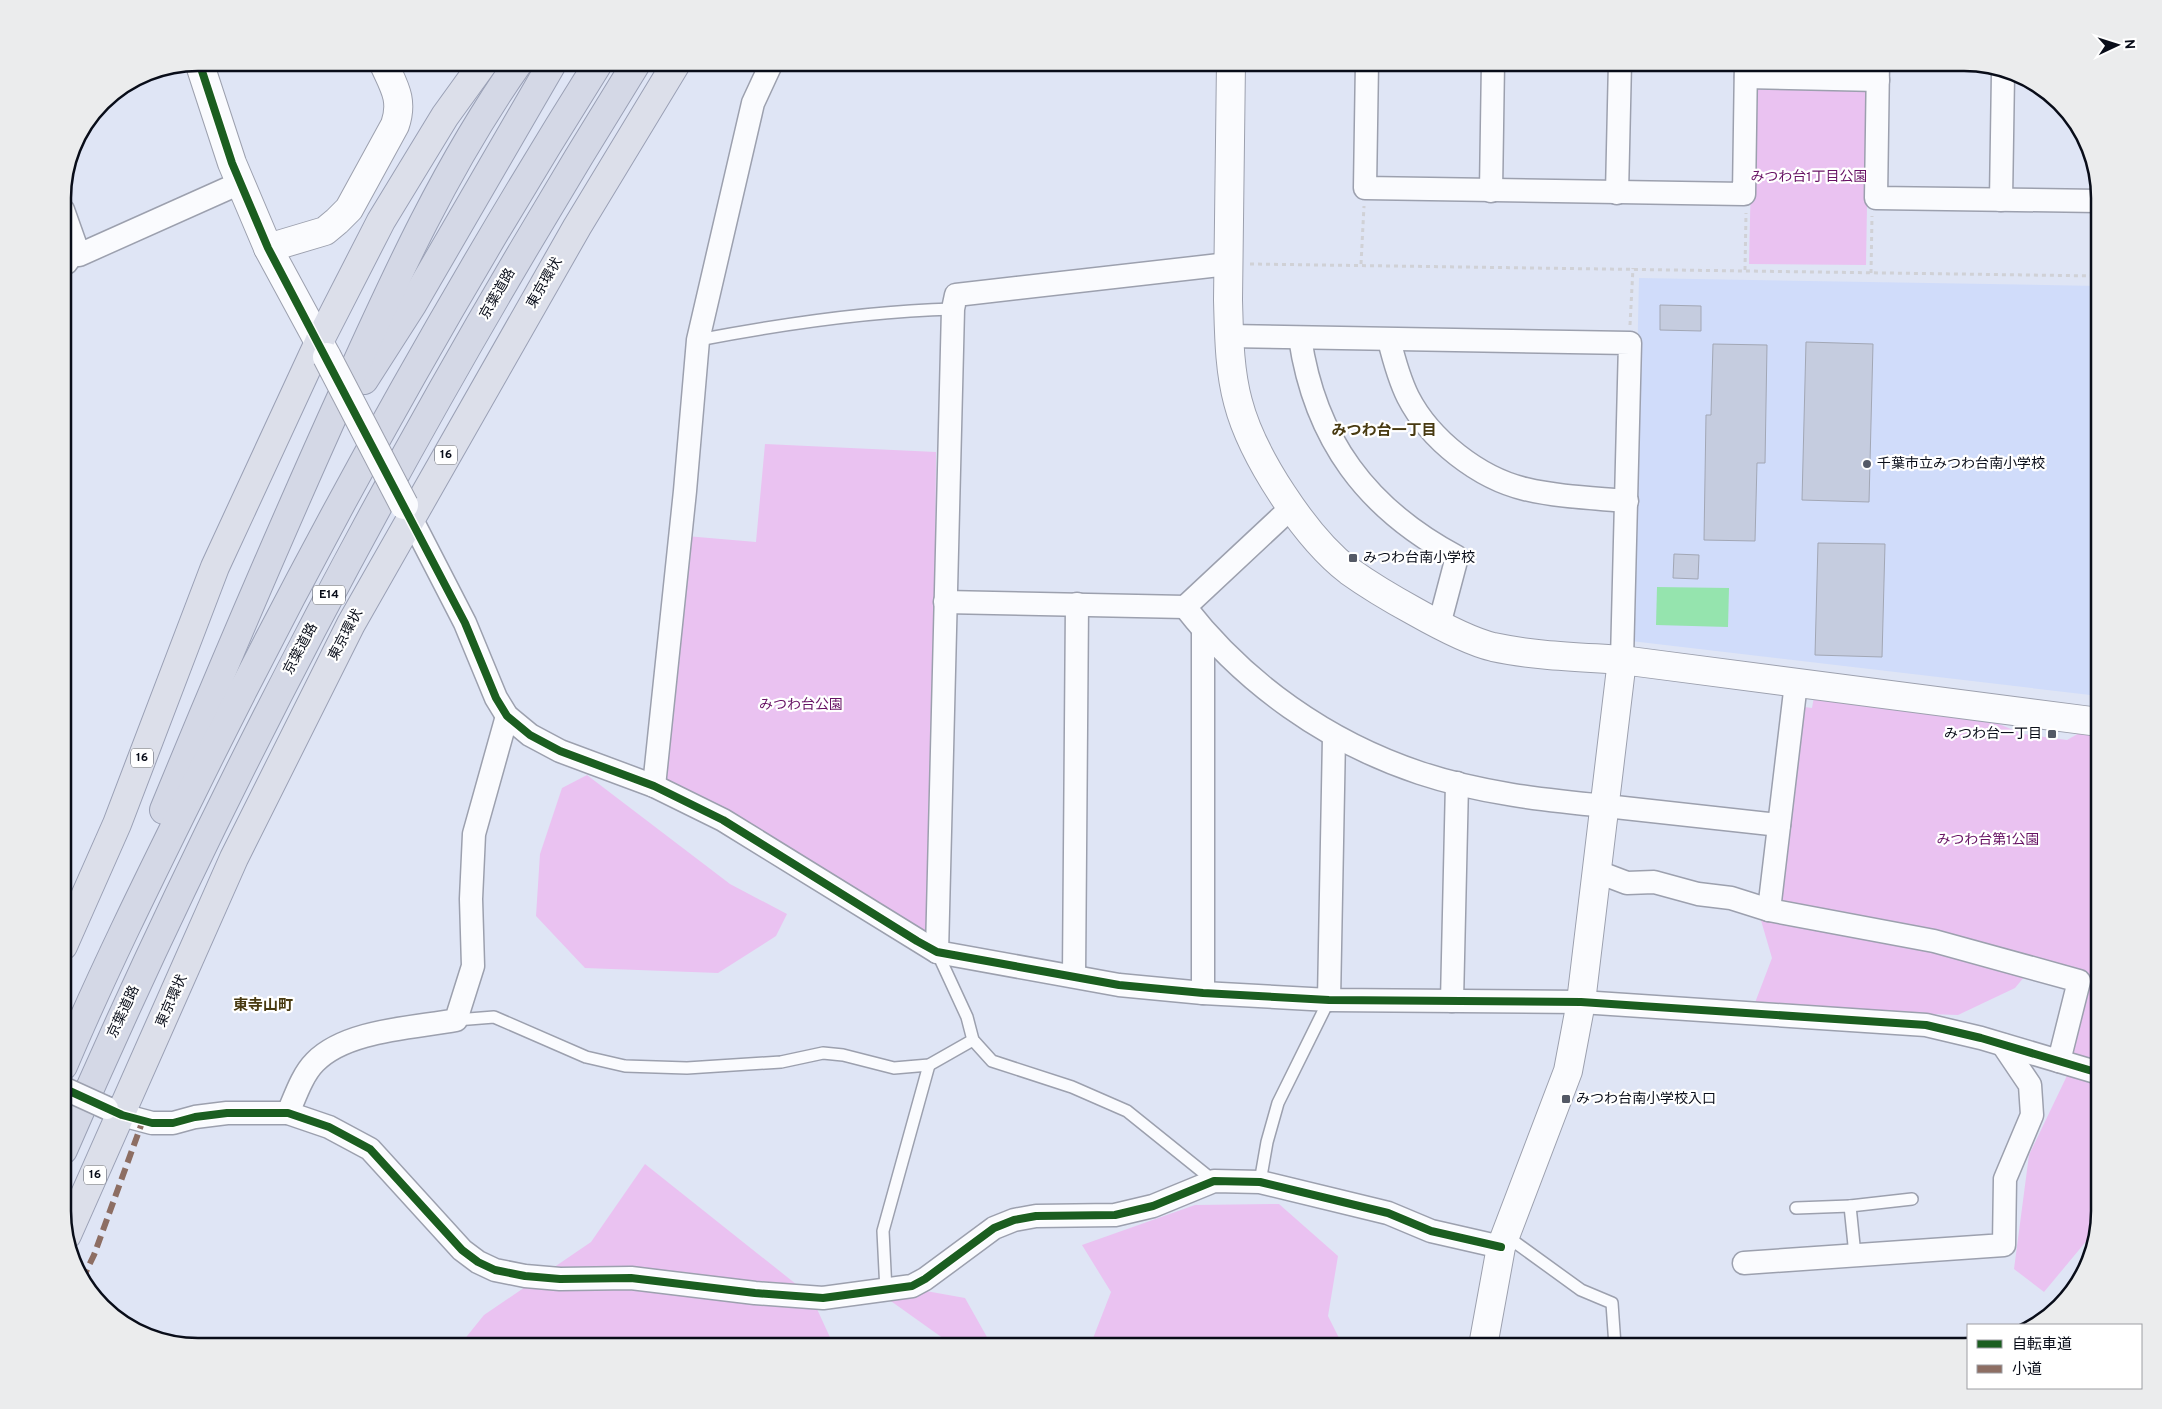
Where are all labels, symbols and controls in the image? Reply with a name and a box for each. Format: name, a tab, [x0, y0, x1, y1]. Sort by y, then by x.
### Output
north arrow	[2092, 20, 2142, 70]
text: N	[2120, 39, 2137, 50]
park label: みつわ台1丁目公園	[1750, 168, 1868, 186]
street label: 東京環状	[523, 254, 566, 311]
street label: 京葉道路	[477, 266, 519, 322]
district label: みつわ台一丁目	[1331, 422, 1437, 441]
road number: 16	[435, 446, 457, 464]
place label: 千葉市立みつわ台南小学校	[1877, 455, 2045, 473]
marker: 千葉市立みつわ台南小学校	[1861, 458, 1873, 470]
place label: みつわ台南小学校	[1363, 549, 1475, 567]
marker: みつわ台南小学校	[1347, 552, 1359, 564]
road number: E14	[313, 586, 345, 604]
street label: 東京環状	[324, 606, 367, 664]
street label: 京葉道路	[280, 620, 322, 678]
park label: みつわ台公園	[759, 696, 843, 714]
place label: みつわ台一丁目	[1944, 725, 2042, 743]
marker: みつわ台一丁目	[2046, 728, 2058, 740]
road number: 16	[131, 748, 153, 768]
park label: みつわ台第1公園	[1936, 831, 2040, 849]
street label: 東京環状	[152, 972, 191, 1030]
street label: 京葉道路	[104, 983, 144, 1041]
district label: 東寺山町	[233, 997, 293, 1016]
place label: みつわ台南小学校入口	[1576, 1090, 1716, 1108]
marker: みつわ台南小学校入口	[1560, 1093, 1572, 1105]
road number: 16	[84, 1166, 106, 1184]
legend	[1967, 1324, 2142, 1389]
text: 自転車道	[2012, 1336, 2072, 1355]
text: 小道	[2012, 1361, 2042, 1380]

